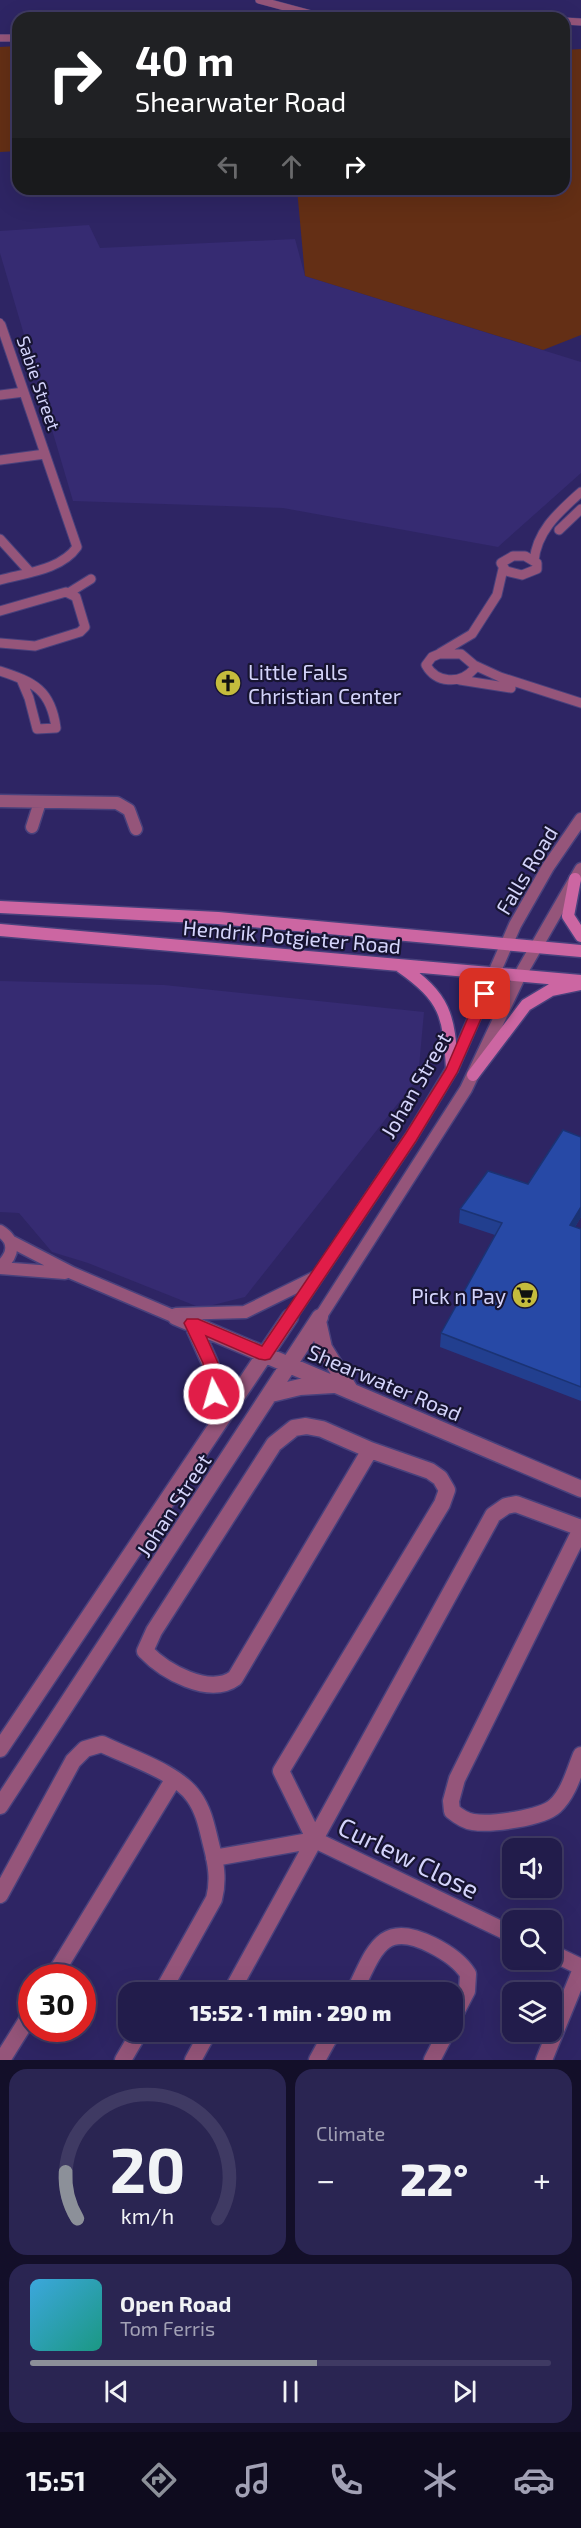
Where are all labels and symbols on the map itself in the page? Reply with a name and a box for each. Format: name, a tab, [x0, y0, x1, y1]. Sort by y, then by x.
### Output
street label: Sabie Street	[13, 333, 65, 433]
place label: Little Falls Christian Center	[248, 659, 402, 708]
church icon: Little Falls Christian Center	[213, 668, 243, 698]
street label: Falls Road	[490, 821, 562, 919]
street label: Hendrik Potgieter Road	[182, 914, 402, 958]
pin	[459, 968, 510, 1019]
street label: Johan Street	[375, 1028, 455, 1142]
supermarket icon: Pick n Pay	[510, 1280, 540, 1310]
place label: Pick n Pay	[411, 1283, 506, 1308]
street label: Shearwater Road	[304, 1338, 466, 1426]
position arrow	[182, 1362, 246, 1426]
street label: Johan Street	[130, 1449, 216, 1561]
street label: Curlew Close	[333, 1810, 485, 1904]
speed limit sign: 30	[18, 1964, 96, 2042]

